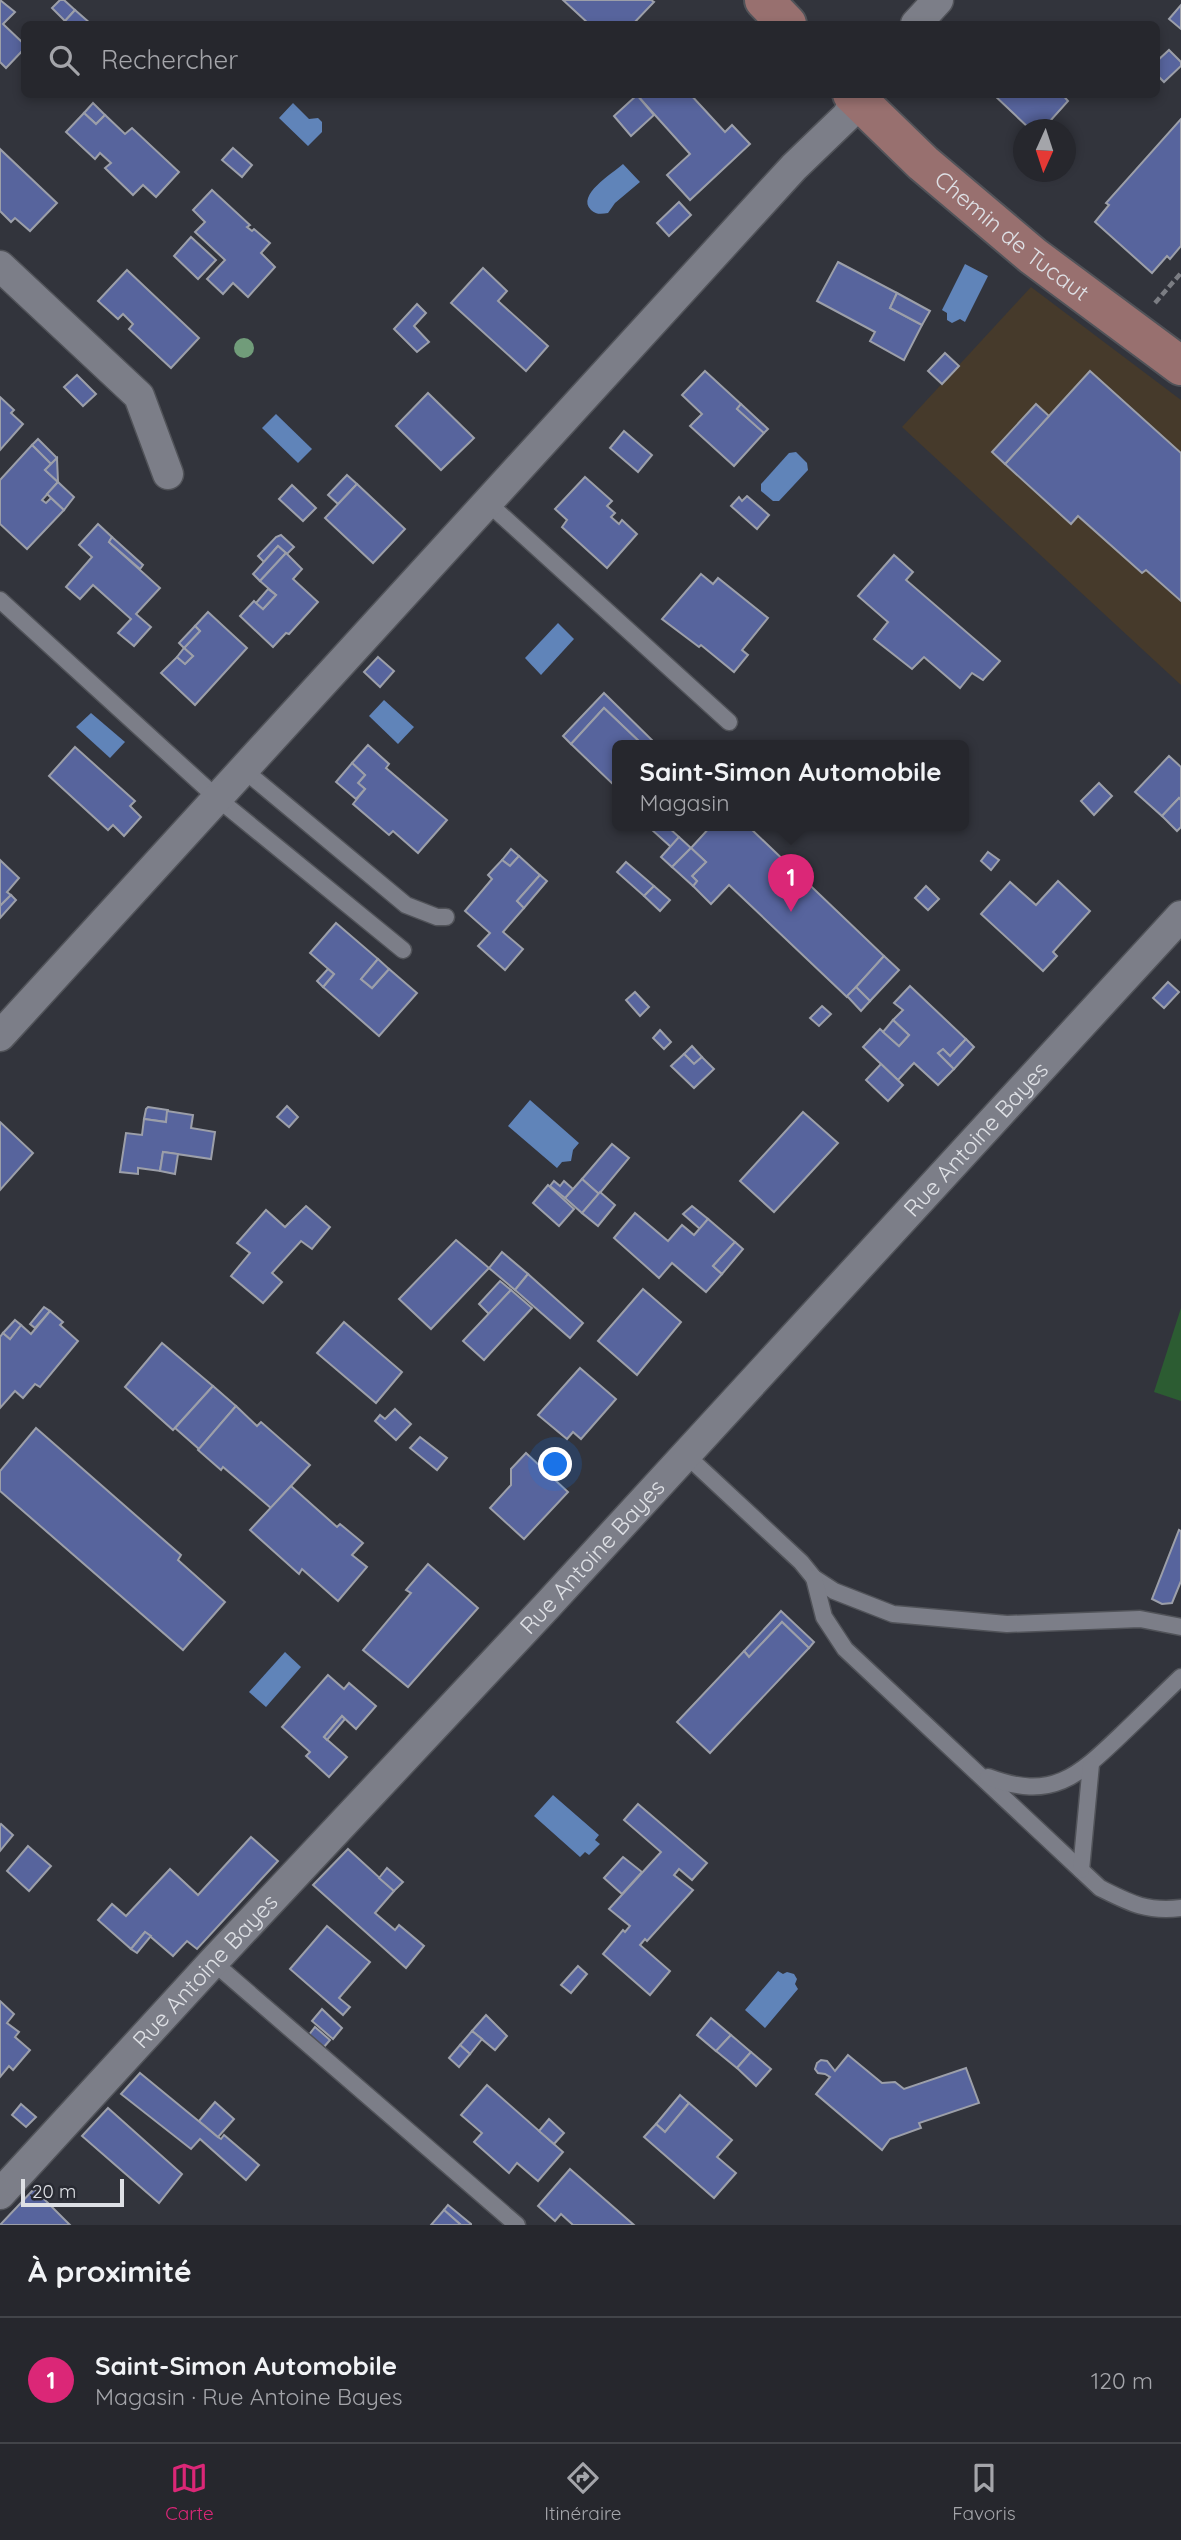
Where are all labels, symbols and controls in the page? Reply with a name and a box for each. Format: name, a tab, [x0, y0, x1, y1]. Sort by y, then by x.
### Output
search box	[21, 21, 1160, 98]
icon: search	[45, 41, 83, 79]
text: Rechercher	[101, 43, 238, 76]
north arrow	[1013, 119, 1076, 182]
street label: Chemin de Tucaut	[929, 164, 1095, 307]
popup	[612, 740, 969, 831]
text: Saint-Simon Automobile	[639, 755, 942, 788]
text: Magasin	[639, 788, 730, 817]
pin: 1	[768, 854, 814, 912]
street label: Rue Antoine Bayes	[897, 1055, 1054, 1223]
your location	[538, 1447, 572, 1481]
street label: Rue Antoine Bayes	[513, 1473, 670, 1640]
street label: Rue Antoine Bayes	[126, 1887, 284, 2054]
scale bar	[21, 2176, 124, 2208]
text: 20 m	[32, 2179, 76, 2203]
text: À proximité	[28, 2252, 192, 2290]
text: Saint-Simon Automobile	[95, 2349, 397, 2382]
text: 1	[47, 2366, 55, 2395]
text: 120 m	[1091, 2366, 1153, 2395]
text: Magasin · Rue Antoine Bayes	[95, 2382, 403, 2411]
tab: Carte	[165, 2459, 214, 2525]
tab: Itinéraire	[544, 2459, 622, 2525]
tab: Favoris	[952, 2459, 1016, 2525]

